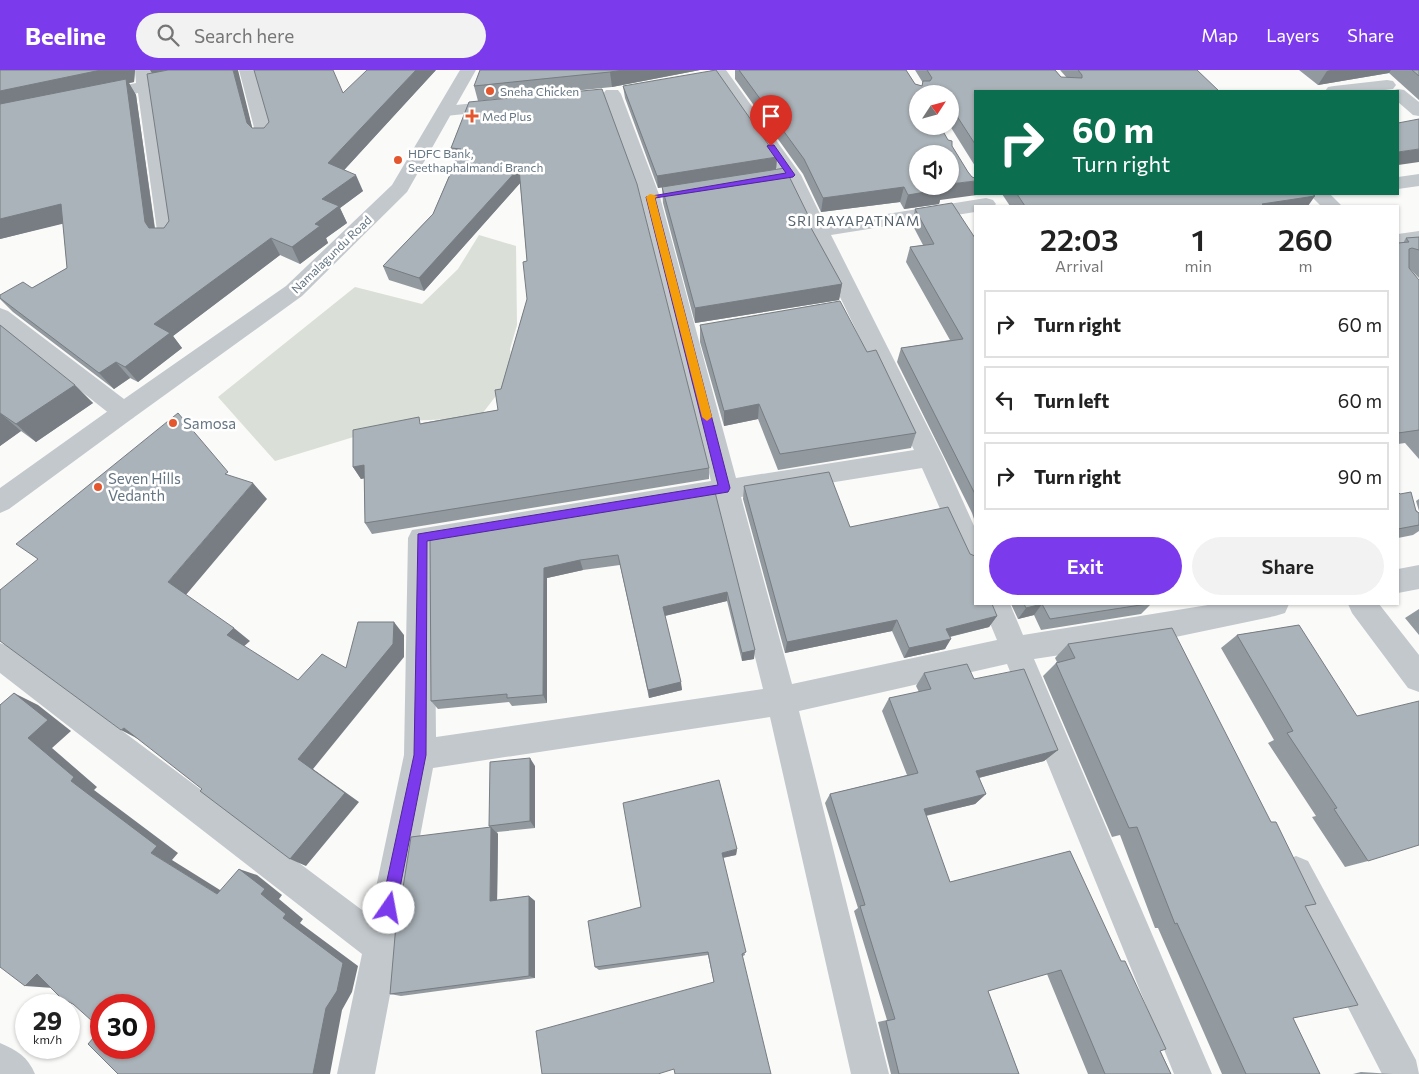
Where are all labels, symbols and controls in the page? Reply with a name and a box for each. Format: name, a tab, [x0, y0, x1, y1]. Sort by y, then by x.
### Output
search box	[136, 13, 486, 58]
text: Beeline	[25, 21, 106, 50]
icon: search	[154, 21, 182, 49]
text: Search here	[194, 24, 294, 47]
text: Map	[1201, 24, 1238, 46]
text: Layers	[1266, 24, 1319, 46]
text: Share	[1347, 24, 1394, 46]
place label: Sneha Chicken	[500, 84, 579, 98]
marker: Sneha Chicken	[484, 85, 496, 97]
north arrow	[909, 85, 959, 135]
map controls	[909, 85, 959, 195]
pin	[750, 95, 792, 146]
icon: arrive	[757, 102, 785, 130]
text: 60 m	[1072, 107, 1154, 150]
place label: Med Plus	[482, 109, 532, 123]
marker: Med Plus	[466, 110, 478, 122]
icon: right	[989, 110, 1054, 175]
button: sound	[909, 145, 959, 195]
place label: HDFC Bank, Seethaphalmandi Branch	[408, 146, 543, 174]
text: Turn right	[1072, 150, 1170, 177]
marker: HDFC Bank, Seethaphalmandi Branch	[392, 154, 404, 166]
street label: Namalagundu Road	[288, 212, 374, 296]
district label: SRI RAYAPATNAM	[788, 212, 920, 229]
text: 22:03	[1040, 220, 1119, 257]
text: 1	[1192, 220, 1205, 257]
text: 260	[1278, 220, 1333, 257]
text: Arrival	[1055, 256, 1104, 275]
text: min	[1185, 256, 1212, 275]
text: m	[1298, 256, 1312, 275]
icon: right	[991, 310, 1019, 338]
text: Turn right	[1034, 313, 1121, 336]
text: 60 m	[1338, 313, 1382, 336]
icon: left	[991, 386, 1019, 414]
text: Turn left	[1034, 389, 1109, 412]
text: 60 m	[1338, 389, 1382, 412]
place label: Samosa	[183, 414, 236, 432]
marker: Samosa	[167, 417, 179, 429]
icon: right	[991, 462, 1019, 490]
text: Turn right	[1034, 465, 1121, 488]
text: 90 m	[1338, 465, 1382, 488]
place label: Seven Hills Vedanth	[108, 469, 181, 504]
marker: Seven Hills Vedanth	[92, 481, 104, 493]
button: Exit	[989, 537, 1182, 595]
button: Share	[1192, 537, 1384, 595]
position arrow	[362, 881, 414, 933]
speed limit sign: 30	[90, 994, 155, 1059]
text: 29	[33, 1005, 62, 1035]
text: km/h	[33, 1032, 62, 1046]

